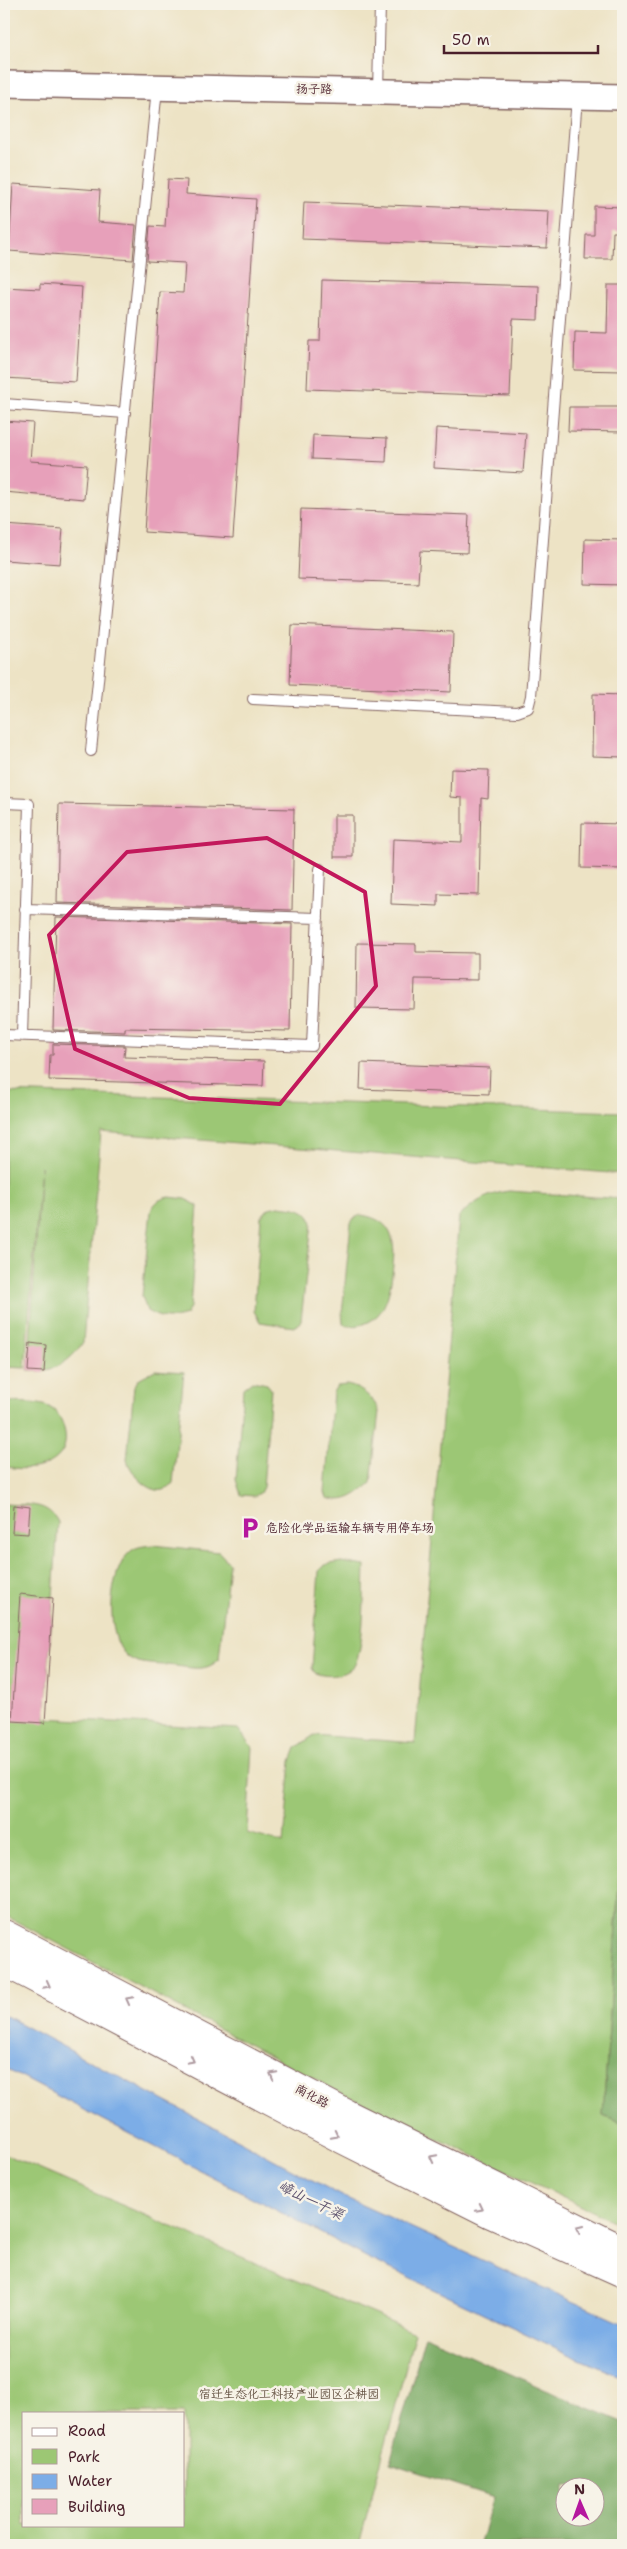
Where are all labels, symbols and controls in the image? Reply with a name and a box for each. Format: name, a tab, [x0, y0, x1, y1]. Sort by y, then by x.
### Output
scale bar	[444, 22, 598, 54]
text: 50 m	[452, 30, 490, 50]
street label: 扬子路	[296, 81, 332, 97]
parking icon: 危险化学品运输车辆专用停车场	[237, 1515, 263, 1541]
place label: 危险化学品运输车辆专用停车场	[266, 1520, 434, 1536]
one-way arrow	[41, 1979, 50, 1989]
one-way arrow	[126, 1996, 135, 2006]
one-way arrow	[186, 2054, 195, 2064]
one-way arrow	[270, 2071, 279, 2081]
street label: 南化路	[292, 2080, 332, 2112]
one-way arrow	[330, 2129, 339, 2139]
one-way arrow	[430, 2154, 439, 2164]
water label: 嶂山一干渠	[276, 2177, 347, 2224]
one-way arrow	[475, 2202, 484, 2212]
one-way arrow	[575, 2225, 584, 2236]
park label: 宿迁生态化工科技产业园区企耕园	[199, 2386, 379, 2402]
legend	[22, 2412, 185, 2526]
text: Road	[68, 2421, 106, 2441]
text: Park	[68, 2447, 100, 2467]
text: Water	[68, 2471, 112, 2491]
north arrow	[554, 2476, 604, 2526]
text: N	[574, 2480, 585, 2498]
text: Building	[68, 2497, 125, 2517]

